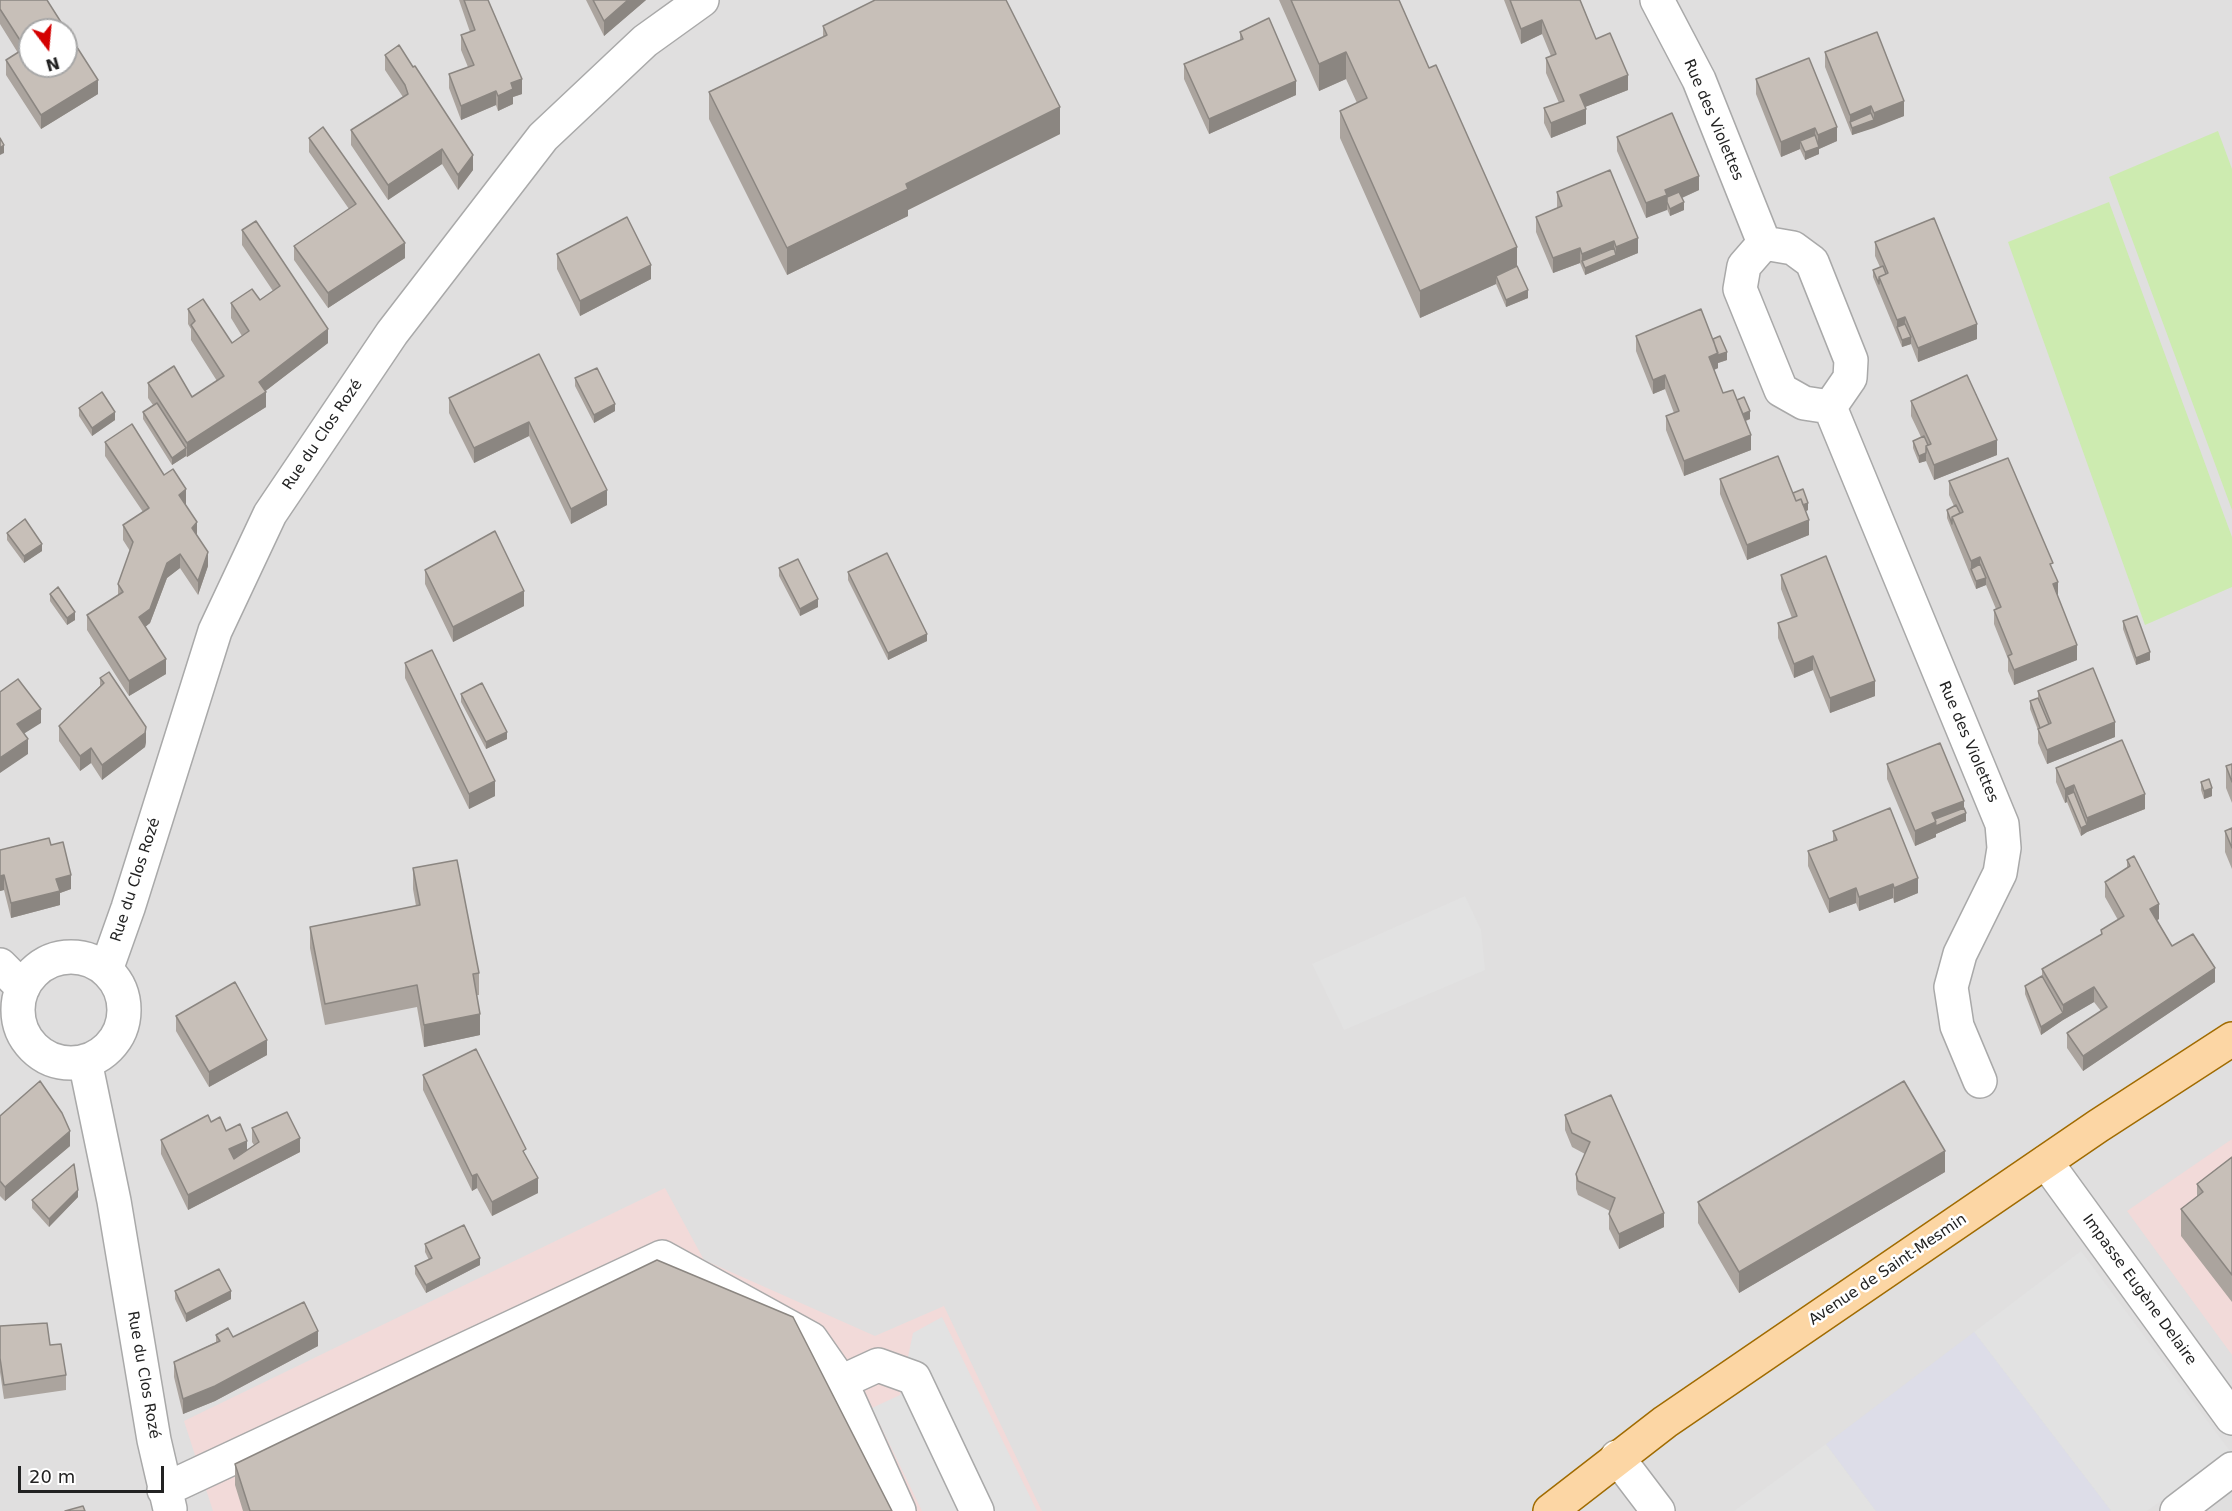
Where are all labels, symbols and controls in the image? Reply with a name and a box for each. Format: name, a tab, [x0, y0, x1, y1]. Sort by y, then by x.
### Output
north arrow	[18, 18, 78, 78]
text: N	[44, 53, 62, 75]
street label: Rue des Violettes	[1679, 57, 1747, 183]
street label: Rue du Clos Rozé	[279, 376, 367, 494]
street label: Rue des Violettes	[1934, 679, 2002, 805]
street label: Rue du Clos Rozé	[107, 816, 165, 944]
street label: Avenue de Saint-Mesmin	[1806, 1211, 1970, 1329]
street label: Impasse Eugène Delaire	[2078, 1211, 2200, 1369]
street label: Rue du Clos Rozé	[123, 1310, 163, 1440]
scale bar	[21, 1454, 166, 1492]
text: 20 m	[29, 1466, 75, 1487]

